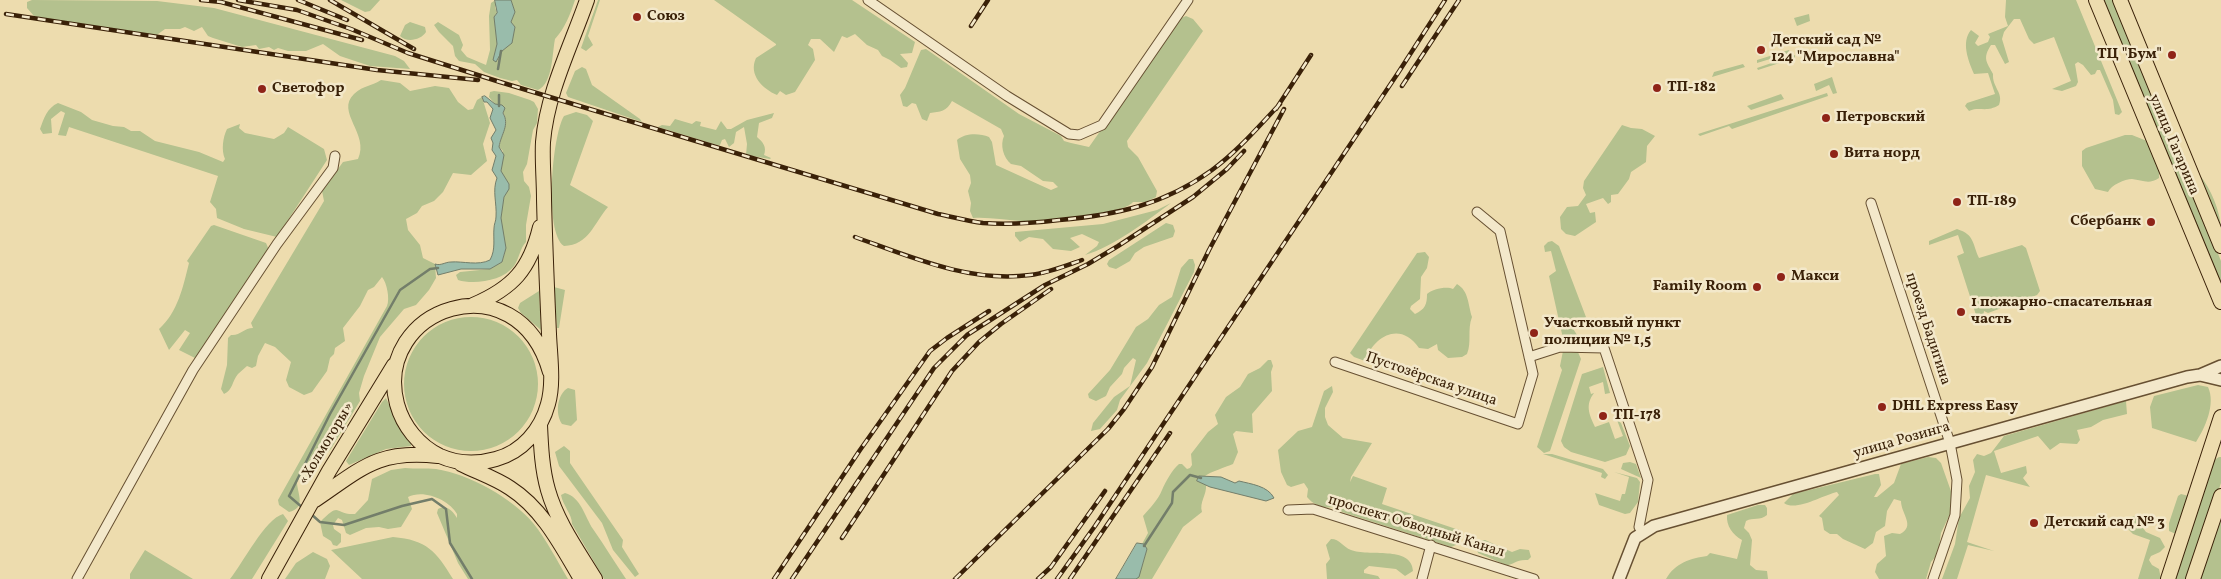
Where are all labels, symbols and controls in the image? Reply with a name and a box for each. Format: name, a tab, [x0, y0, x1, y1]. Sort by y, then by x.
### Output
place label: Союз	[647, 8, 685, 26]
marker: Союз	[631, 11, 643, 23]
place label: Детский сад № 124 "Мирославна"	[1771, 32, 1900, 67]
marker: Детский сад № 124 "Мирославна"	[1755, 44, 1767, 56]
place label: ТЦ "Бум"	[2097, 46, 2162, 64]
marker: ТЦ "Бум"	[2166, 49, 2178, 61]
place label: ТП-182	[1667, 79, 1716, 97]
place label: Светофор	[272, 80, 344, 98]
marker: ТП-182	[1651, 82, 1663, 94]
marker: Светофор	[256, 83, 268, 95]
street label: улица Гагарина	[2144, 92, 2202, 198]
place label: Петровский	[1836, 109, 1925, 127]
marker: Петровский	[1820, 112, 1832, 124]
place label: Вита норд	[1844, 145, 1920, 163]
marker: Вита норд	[1828, 148, 1840, 160]
place label: ТП-189	[1967, 193, 2016, 211]
marker: ТП-189	[1951, 196, 1963, 208]
place label: Сбербанк	[2070, 213, 2141, 231]
marker: Сбербанк	[2145, 216, 2157, 228]
place label: Макси	[1791, 268, 1839, 286]
marker: Макси	[1775, 271, 1787, 283]
street label: проезд Бадигина	[1900, 271, 1954, 387]
place label: Family Room	[1653, 278, 1747, 296]
marker: Family Room	[1751, 281, 1763, 293]
place label: 1 пожарно-спасательная часть	[1971, 294, 2152, 329]
marker: 1 пожарно-спасательная часть	[1955, 306, 1967, 318]
place label: Участковый пункт полиции № 1,5	[1544, 315, 1681, 350]
marker: Участковый пункт полиции № 1,5	[1528, 327, 1540, 339]
street label: Пустозёрская улица	[1363, 349, 1499, 411]
place label: DHL Express Easy	[1892, 398, 2018, 416]
street label: «Холмогоры»	[295, 400, 359, 488]
marker: DHL Express Easy	[1876, 401, 1888, 413]
place label: ТП-178	[1613, 407, 1661, 425]
marker: ТП-178	[1597, 410, 1609, 422]
street label: улица Розинга	[1851, 419, 1953, 463]
street label: проспект Обводный Канал	[1326, 492, 1506, 562]
place label: Детский сад № 3	[2044, 514, 2165, 532]
marker: Детский сад № 3	[2028, 517, 2040, 529]

